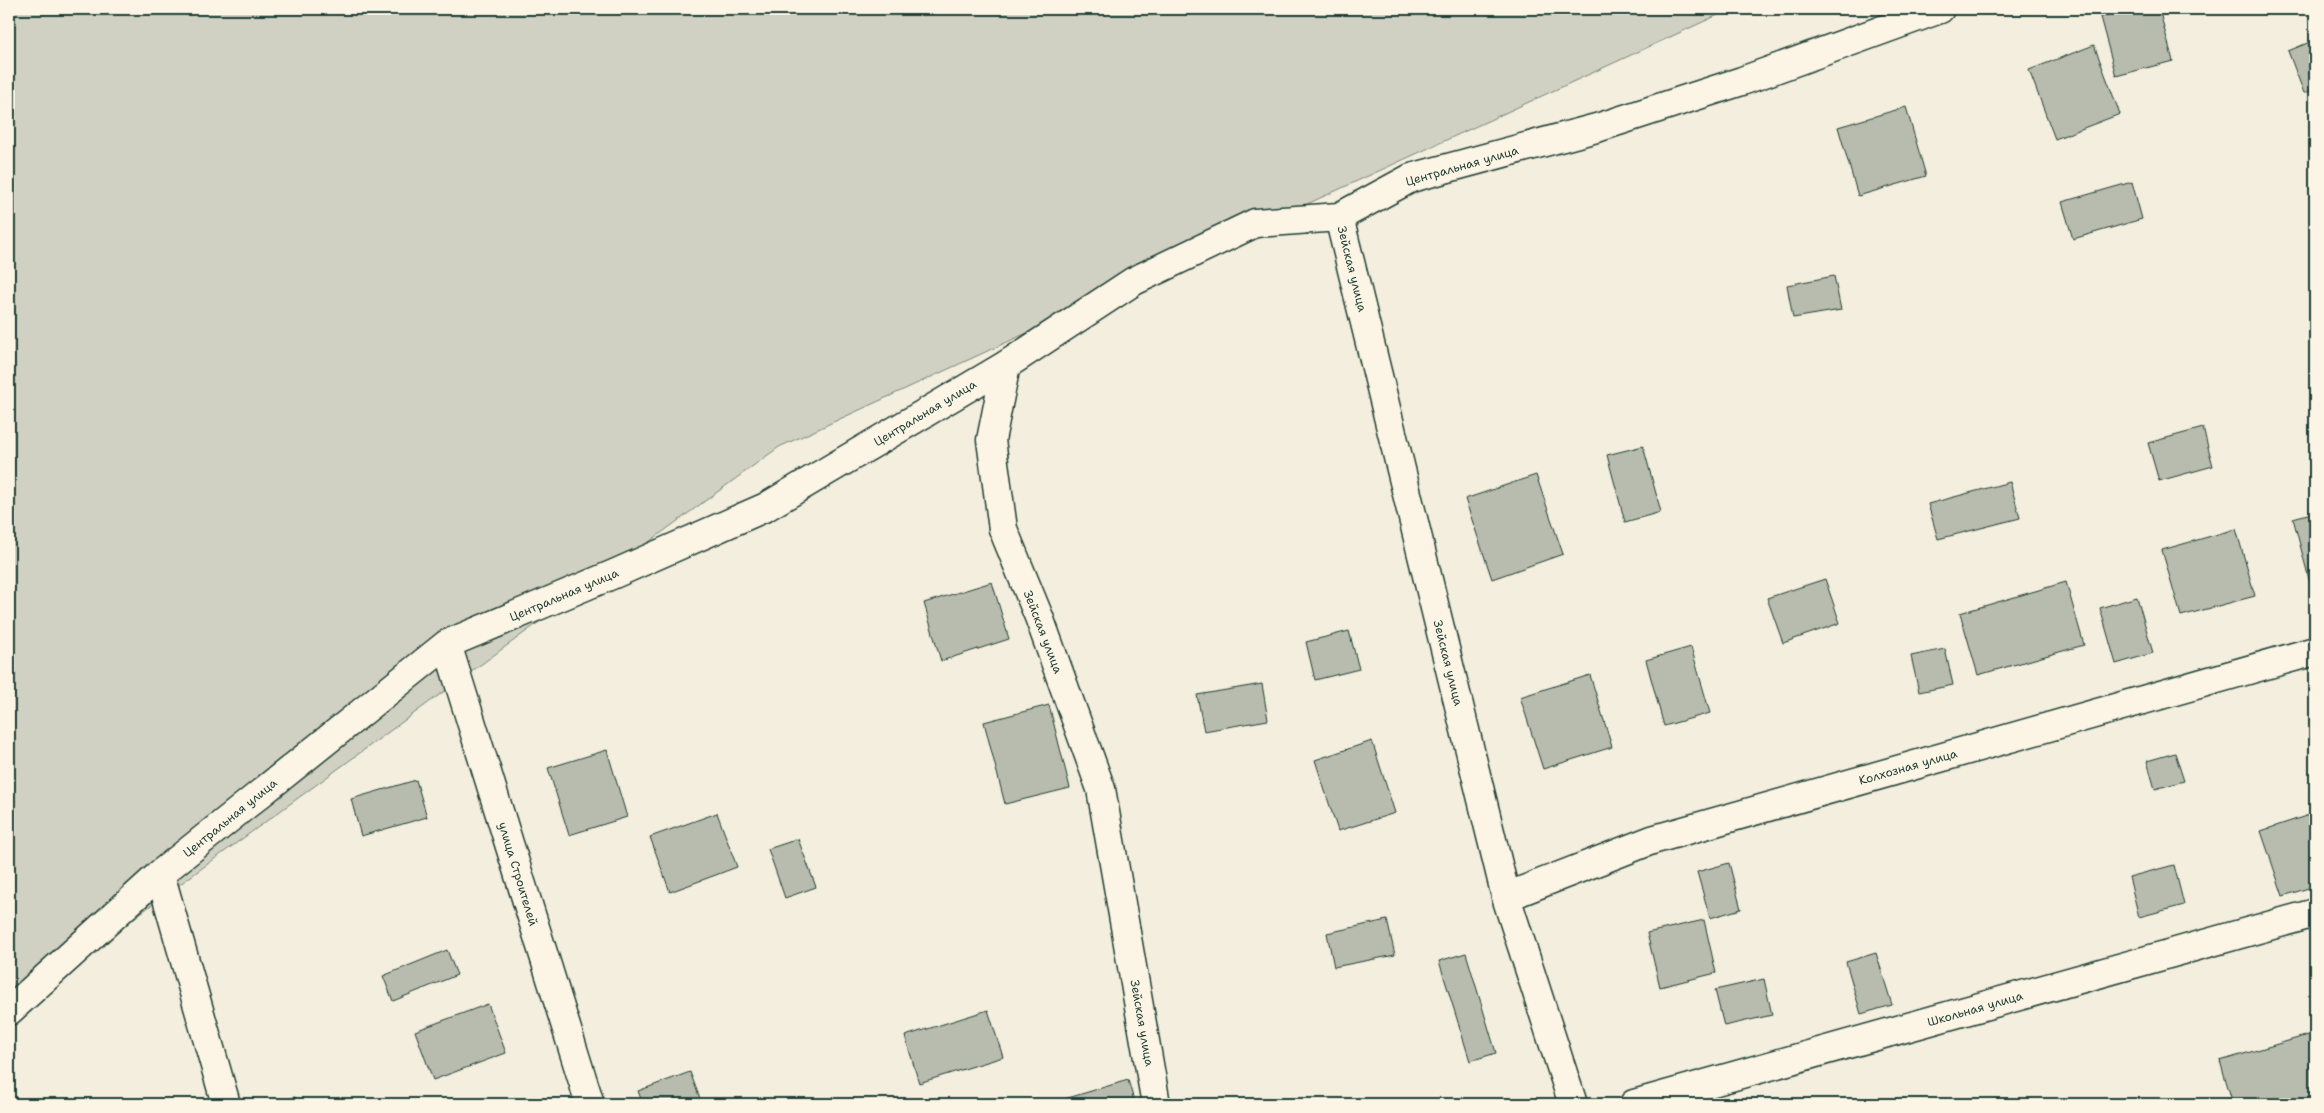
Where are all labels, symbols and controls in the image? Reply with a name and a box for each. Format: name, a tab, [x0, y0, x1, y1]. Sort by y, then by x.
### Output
street label: Центральная улица	[1404, 142, 1521, 190]
street label: Зейская улица	[1334, 224, 1371, 314]
street label: Центральная улица	[871, 376, 980, 450]
street label: Центральная улица	[507, 565, 621, 625]
street label: Зейская улица	[1020, 588, 1066, 676]
street label: Зейская улица	[1430, 618, 1467, 708]
street label: Колхозная улица	[1857, 745, 1960, 789]
street label: Центральная улица	[180, 775, 281, 861]
street label: улица Строителей	[495, 820, 541, 928]
street label: Зейская улица	[1126, 978, 1158, 1068]
street label: Школьная улица	[1925, 988, 2025, 1030]

